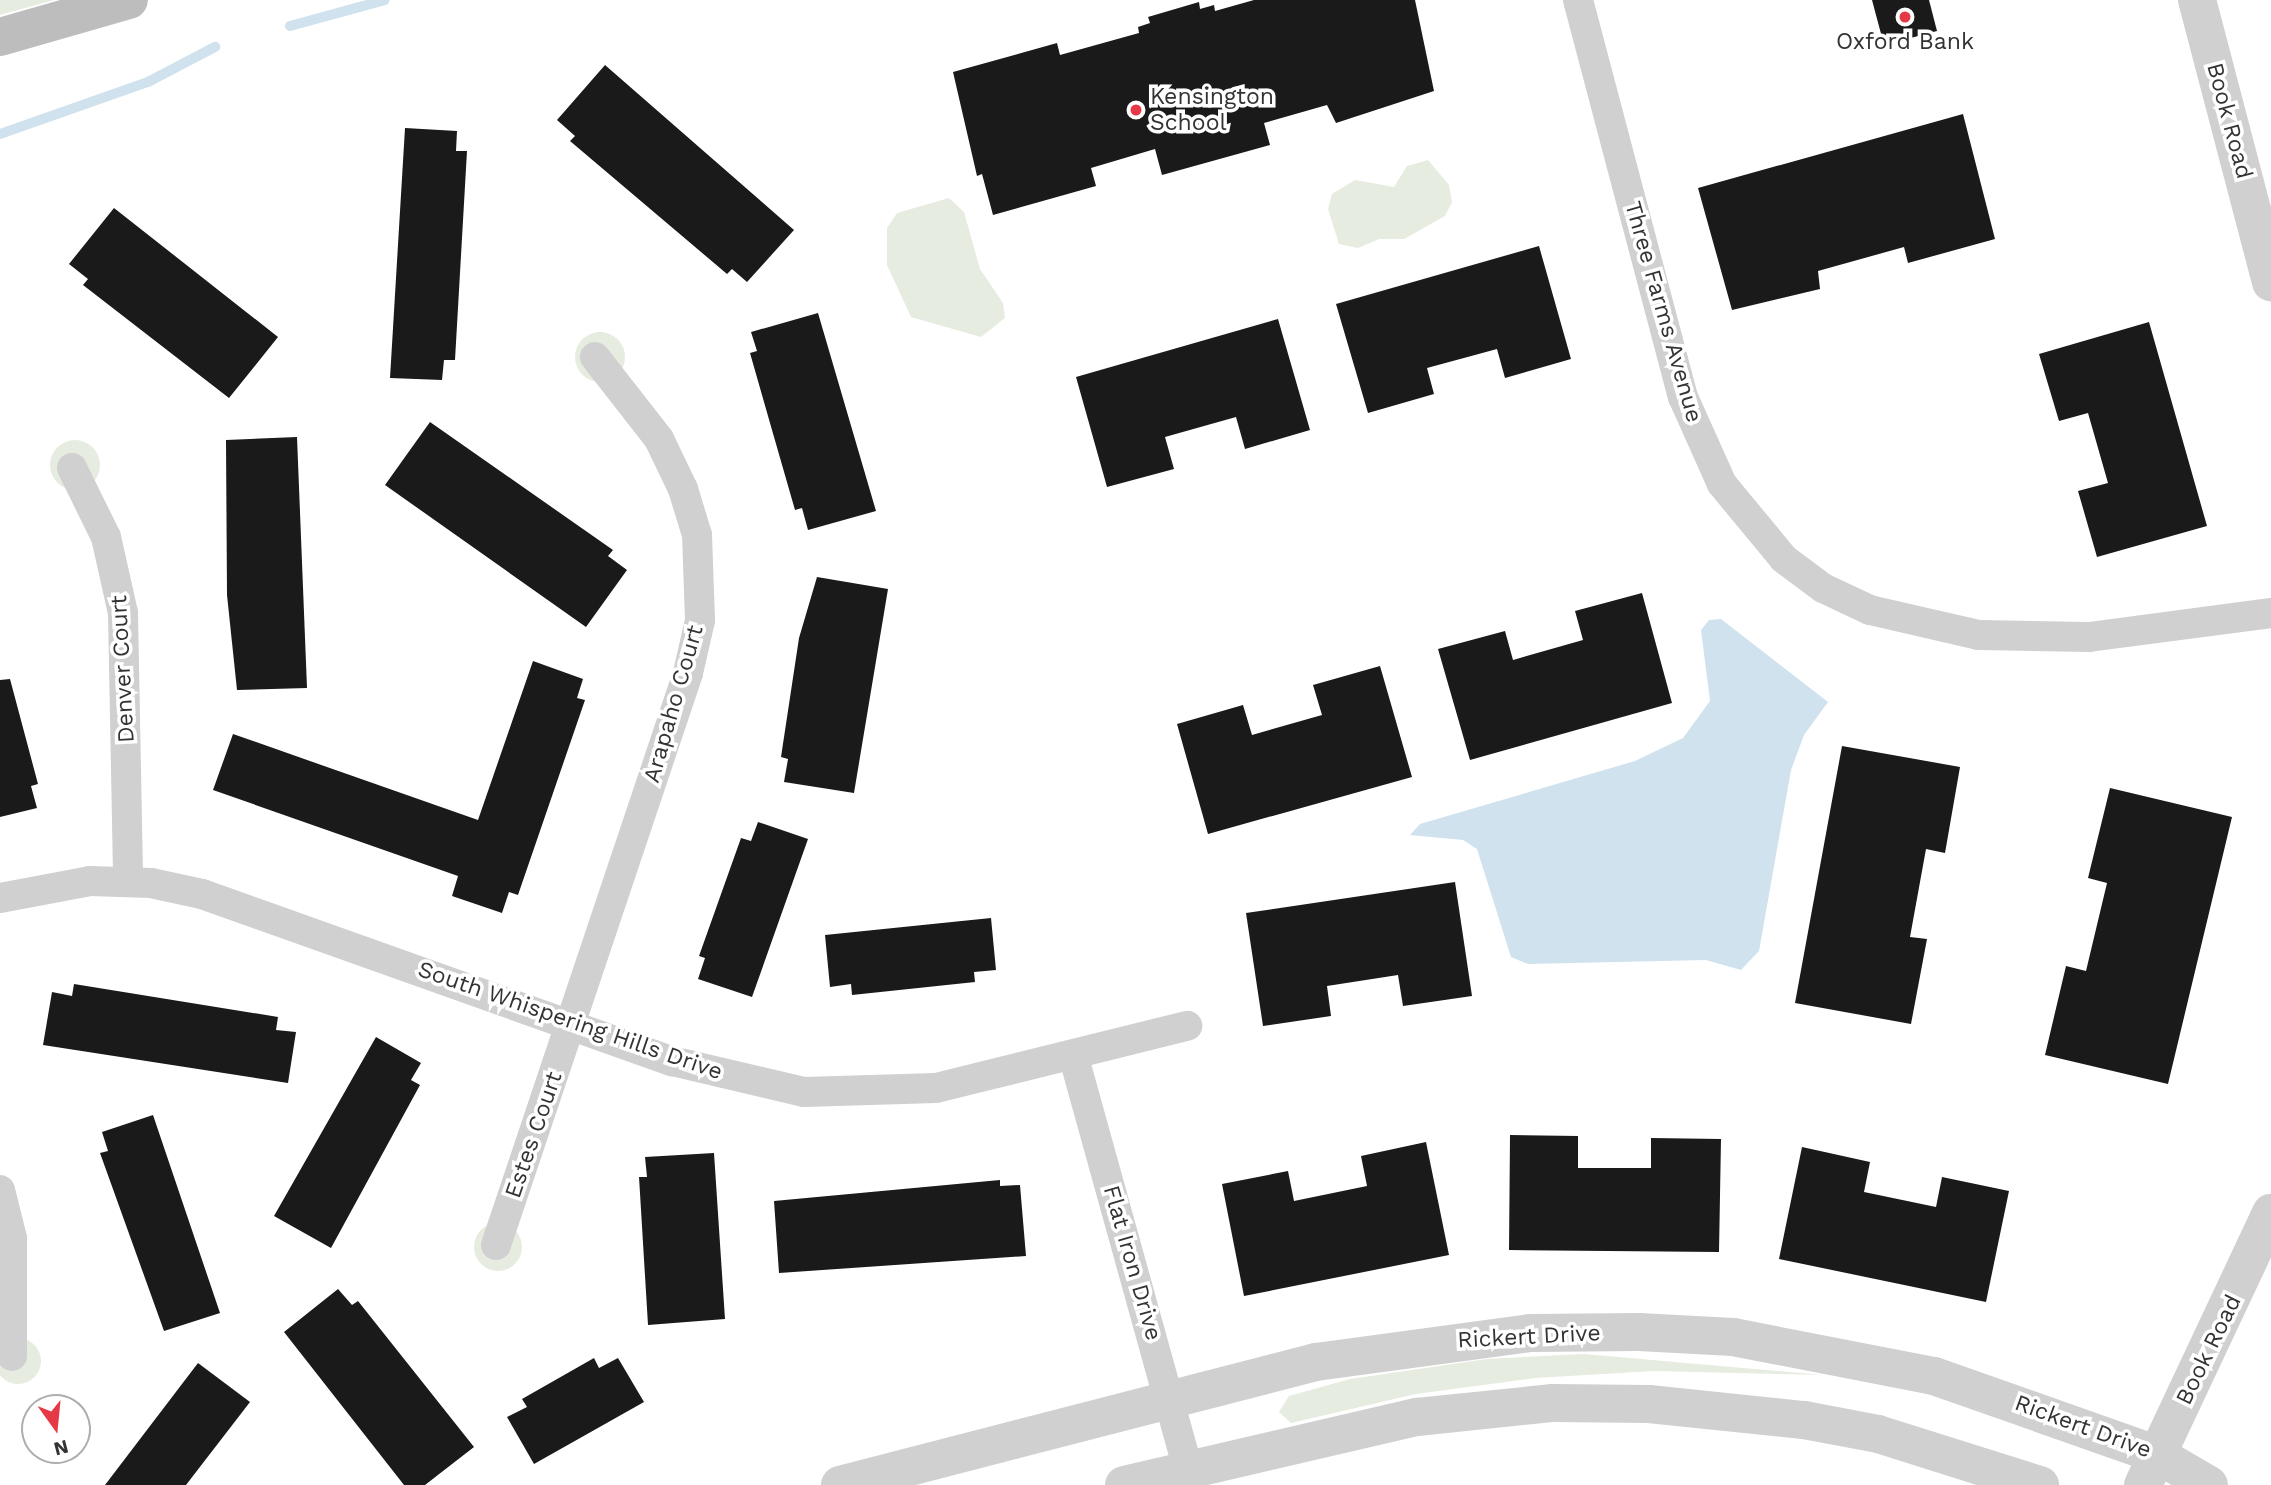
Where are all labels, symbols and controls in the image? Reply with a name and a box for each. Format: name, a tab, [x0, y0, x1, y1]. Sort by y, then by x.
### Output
marker: Oxford Bank	[1897, 9, 1913, 25]
place label: Oxford Bank	[1836, 28, 1974, 56]
street label: Book Road	[2200, 60, 2258, 182]
place label: Kensington School	[1150, 83, 1274, 137]
marker: Kensington School	[1128, 102, 1144, 118]
street label: Three Farms Avenue	[1618, 198, 1708, 426]
street label: Denver Court	[105, 594, 141, 744]
street label: Arapaho Court	[638, 622, 710, 786]
street label: South Whispering Hills Drive	[414, 956, 726, 1086]
street label: Estes Court	[500, 1068, 568, 1202]
street label: Flat Iron Drive	[1097, 1182, 1167, 1344]
street label: Book Road	[2170, 1290, 2248, 1410]
street label: Rickert Drive	[1457, 1319, 1601, 1355]
street label: Rickert Drive	[2011, 1390, 2155, 1464]
north arrow	[21, 1394, 91, 1464]
text: N	[51, 1435, 71, 1461]

